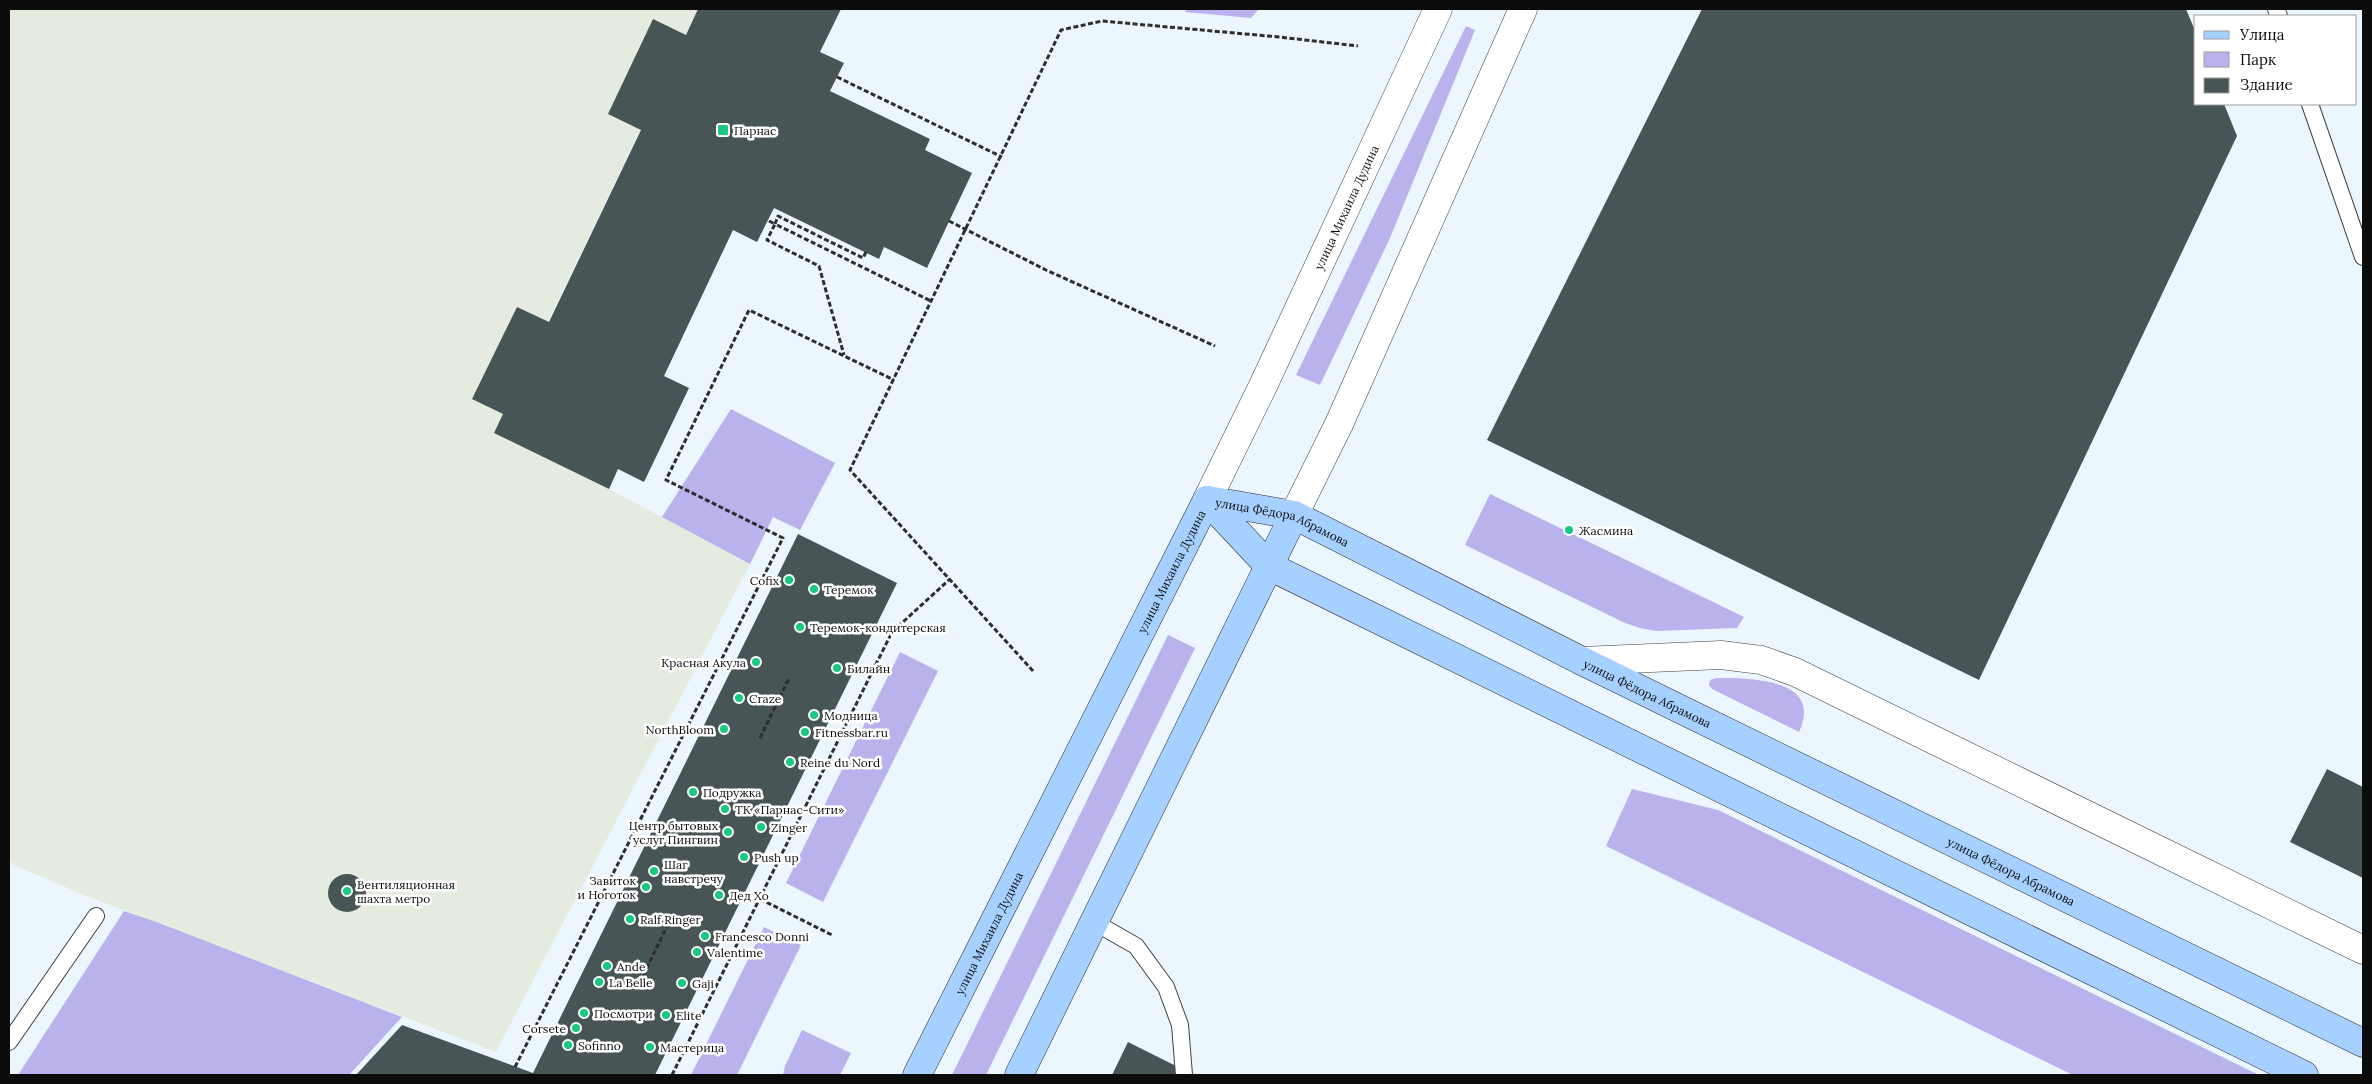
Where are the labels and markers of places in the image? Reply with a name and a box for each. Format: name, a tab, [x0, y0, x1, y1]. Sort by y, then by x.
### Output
marker: Парнас	[716, 123, 730, 137]
place label: Парнас	[734, 123, 776, 138]
place label: Жасмина	[1579, 523, 1633, 538]
marker: Жасмина	[1563, 524, 1575, 536]
place label: Cofix	[750, 573, 780, 588]
marker: Cofix	[783, 574, 795, 586]
place label: Теремок	[824, 582, 874, 597]
marker: Теремок	[808, 583, 820, 595]
place label: Теремок-кондитерская	[810, 620, 946, 635]
marker: Теремок-кондитерская	[794, 621, 806, 633]
place label: Красная Акула	[661, 655, 746, 670]
marker: Красная Акула	[750, 656, 762, 668]
place label: Билайн	[847, 661, 890, 676]
marker: Билайн	[831, 662, 843, 674]
place label: Craze	[749, 691, 782, 706]
marker: Craze	[733, 692, 745, 704]
place label: Модница	[824, 708, 878, 723]
marker: Модница	[808, 709, 820, 721]
place label: NorthBloom	[646, 722, 714, 737]
marker: NorthBloom	[718, 723, 730, 735]
place label: Fitnessbar.ru	[815, 725, 888, 740]
marker: Fitnessbar.ru	[799, 726, 811, 738]
place label: Reine du Nord	[800, 755, 880, 770]
marker: Reine du Nord	[784, 756, 796, 768]
place label: Подружка	[703, 785, 761, 800]
marker: Подружка	[687, 786, 699, 798]
place label: ТК «Парнас-Сити»	[735, 802, 844, 817]
marker: ТК «Парнас-Сити»	[719, 803, 731, 815]
place label: Центр бытовых услуг Пингвин	[629, 818, 719, 847]
place label: Zinger	[771, 820, 808, 835]
marker: Zinger	[755, 821, 767, 833]
marker: Центр бытовых услуг Пингвин	[722, 826, 734, 838]
place label: Push up	[754, 850, 799, 865]
marker: Push up	[738, 851, 750, 863]
place label: Шаг навстречу	[664, 857, 724, 886]
marker: Шаг навстречу	[648, 865, 660, 877]
place label: Завиток и Ноготок	[578, 873, 637, 902]
place label: Вентиляционная шахта метро	[357, 877, 455, 906]
marker: Завиток и Ноготок	[640, 881, 652, 893]
marker: Вентиляционная шахта метро	[341, 885, 353, 897]
place label: Дед Хо	[729, 888, 769, 903]
marker: Дед Хо	[713, 889, 725, 901]
place label: Ralf Ringer	[640, 912, 701, 927]
marker: Ralf Ringer	[624, 913, 636, 925]
place label: Francesco Donni	[715, 929, 809, 944]
marker: Francesco Donni	[699, 930, 711, 942]
place label: Valentime	[706, 945, 763, 960]
marker: Valentime	[691, 946, 703, 958]
place label: Ande	[616, 959, 646, 974]
marker: Ande	[601, 960, 613, 972]
place label: La Belle	[609, 975, 653, 990]
marker: La Belle	[593, 976, 605, 988]
place label: Gaji	[692, 976, 714, 991]
marker: Gaji	[676, 977, 688, 989]
place label: Посмотри	[594, 1006, 653, 1021]
marker: Посмотри	[578, 1007, 590, 1019]
place label: Elite	[676, 1008, 702, 1023]
marker: Elite	[660, 1009, 672, 1021]
place label: Corsete	[522, 1021, 566, 1036]
marker: Corsete	[570, 1022, 582, 1034]
place label: Sofinno	[578, 1038, 621, 1053]
marker: Sofinno	[562, 1039, 574, 1051]
place label: Мастерица	[660, 1040, 724, 1055]
marker: Мастерица	[644, 1041, 656, 1053]

